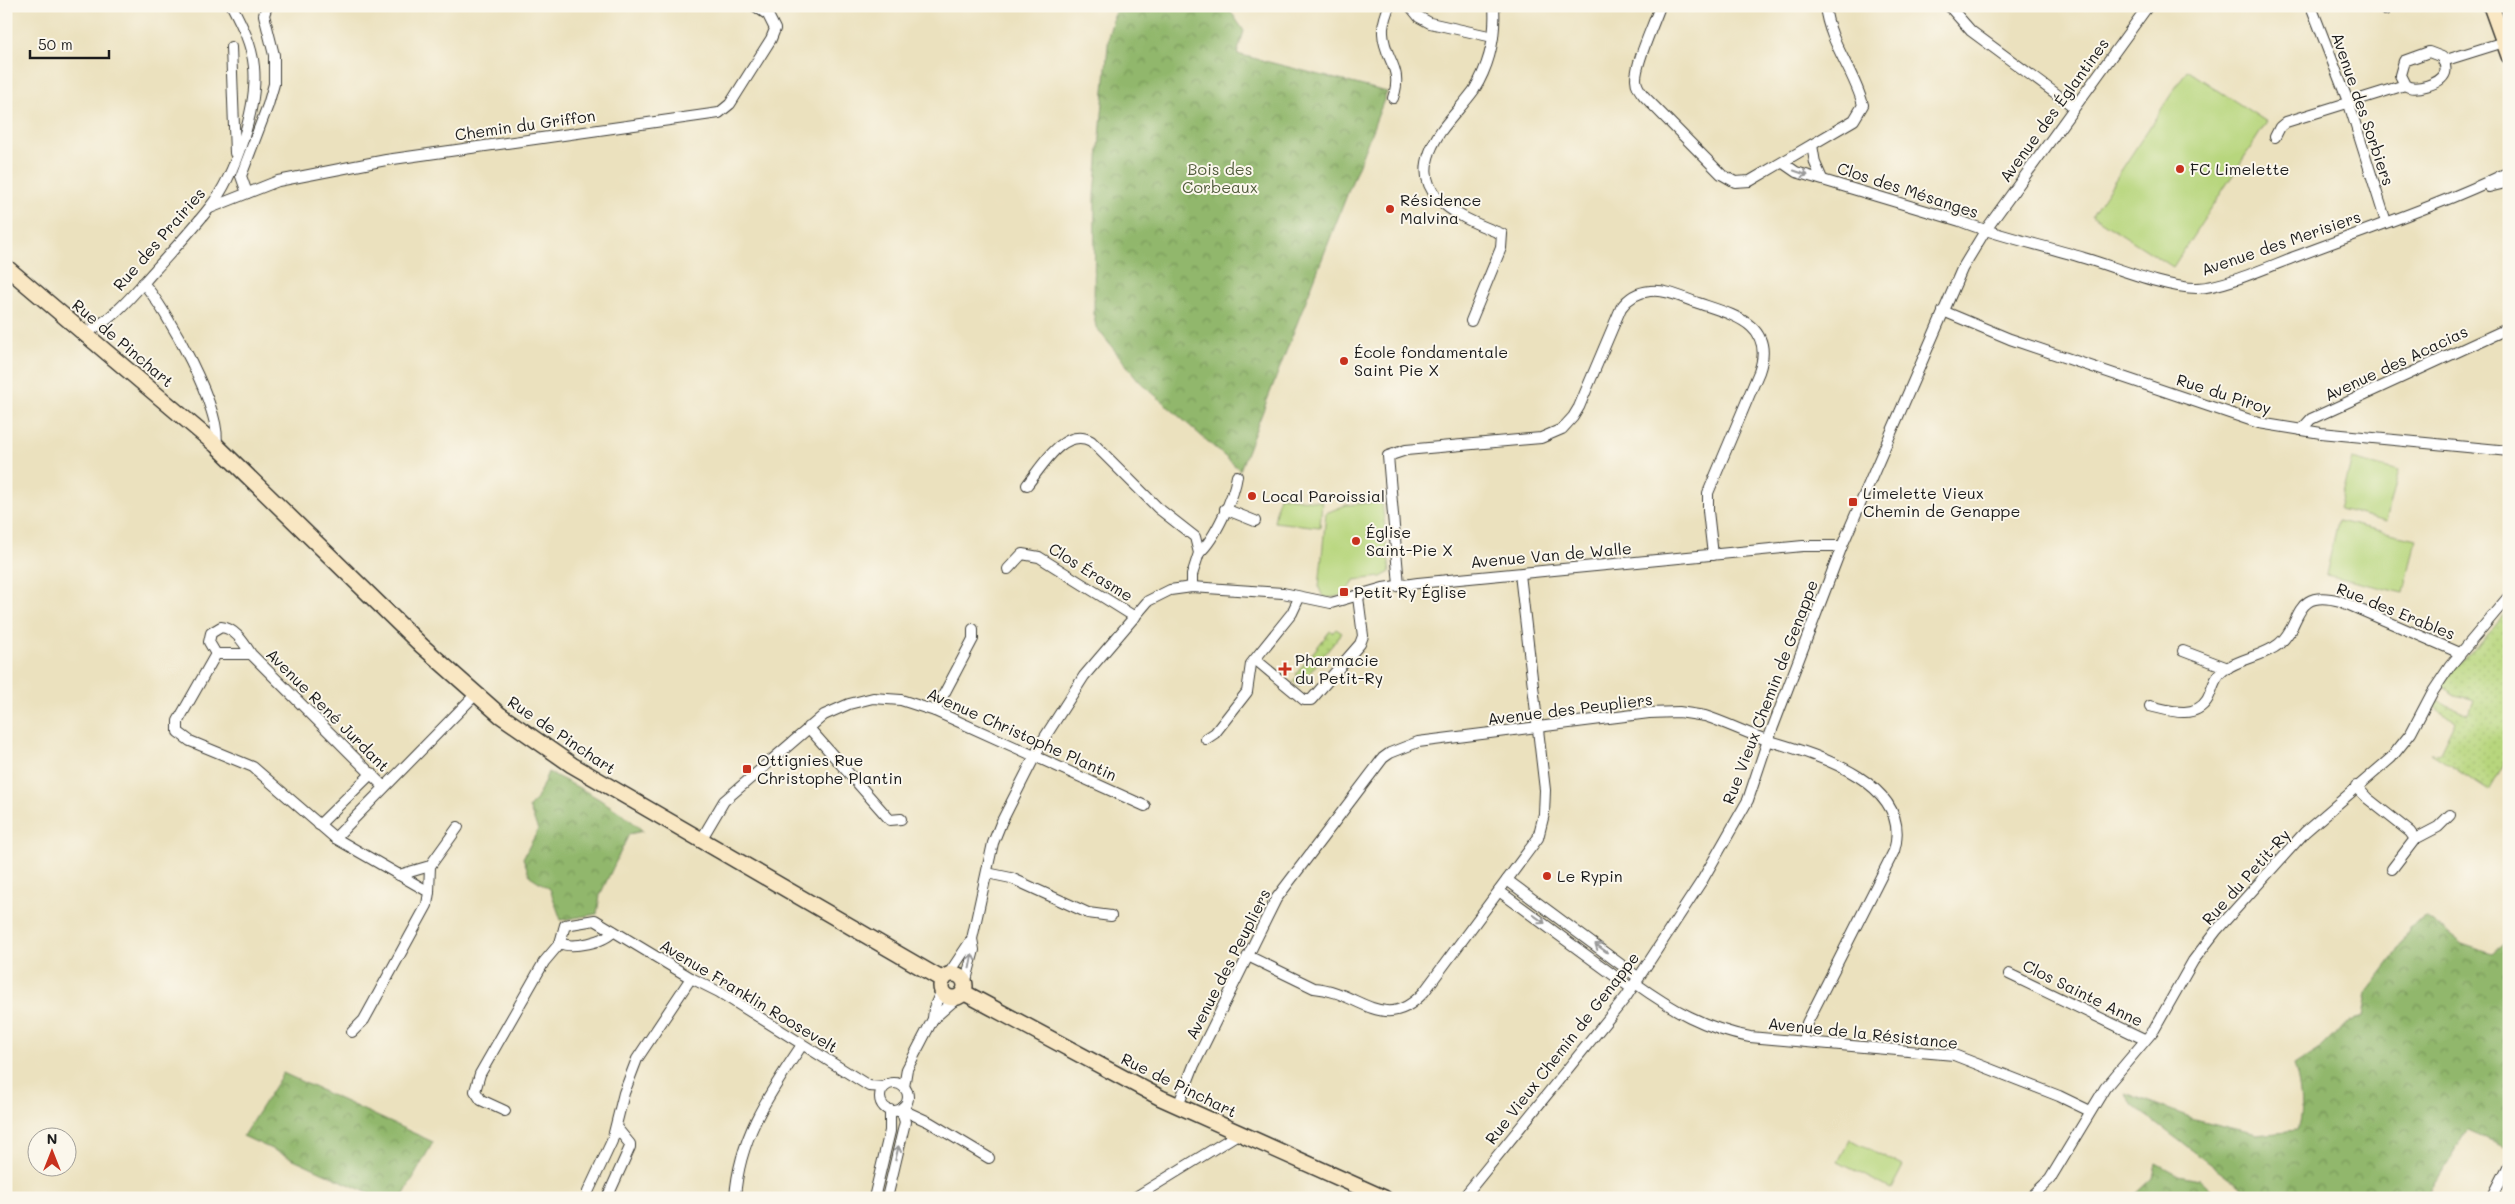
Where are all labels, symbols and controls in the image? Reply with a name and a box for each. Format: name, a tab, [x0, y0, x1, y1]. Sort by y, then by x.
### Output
scale bar	[30, 28, 109, 60]
street label: Avenue des Sorbiers	[2327, 29, 2400, 188]
street label: Avenue des Églantines	[1994, 33, 2113, 186]
text: 50 m	[38, 34, 73, 54]
street label: Chemin du Griffon	[453, 104, 596, 145]
street label: Clos des Mésanges	[1835, 157, 1981, 222]
park label: Bois des Corbeaux	[1182, 158, 1258, 197]
place label: FC Limelette	[2190, 158, 2289, 179]
marker: FC Limelette	[2174, 163, 2186, 175]
one-way arrow	[1793, 169, 1808, 178]
street label: Rue des Prairies	[108, 183, 209, 295]
place label: Résidence Malvina	[1400, 189, 1481, 228]
marker: Résidence Malvina	[1384, 203, 1396, 215]
street label: Avenue des Merisiers	[2198, 205, 2363, 280]
street label: Rue de Pinchart	[68, 294, 178, 391]
street label: Avenue des Acacias	[2321, 320, 2471, 405]
place label: École fondamentale Saint Pie X	[1354, 341, 1508, 380]
marker: École fondamentale Saint Pie X	[1338, 355, 1350, 367]
street label: Rue du Piroy	[2174, 368, 2274, 419]
place label: Limelette Vieux Chemin de Genappe	[1863, 482, 2020, 521]
place label: Local Paroissial	[1262, 485, 1385, 506]
marker: Local Paroissial	[1246, 490, 1258, 502]
marker: Limelette Vieux Chemin de Genappe	[1847, 496, 1859, 508]
place label: Église Saint-Pie X	[1366, 521, 1453, 560]
marker: Église Saint-Pie X	[1350, 535, 1362, 547]
street label: Clos Érasme	[1045, 537, 1137, 606]
street label: Avenue Van de Walle	[1469, 537, 1632, 572]
street label: Rue Vieux Chemin de Genappe	[1717, 577, 1822, 807]
street label: Rue des Erables	[2334, 577, 2459, 644]
place label: Petit Ry Église	[1354, 581, 1467, 602]
marker: Petit Ry Église	[1338, 586, 1350, 598]
street label: Avenue René Jurdant	[262, 643, 395, 776]
place label: Pharmacie du Petit-Ry	[1295, 649, 1383, 688]
marker: Pharmacie du Petit-Ry	[1279, 663, 1291, 675]
street label: Avenue Christophe Plantin	[924, 682, 1120, 785]
street label: Avenue des Peupliers	[1486, 688, 1654, 729]
street label: Rue de Pinchart	[504, 691, 620, 779]
place label: Ottignies Rue Christophe Plantin	[757, 749, 902, 788]
marker: Ottignies Rue Christophe Plantin	[741, 763, 753, 775]
street label: Rue du Petit-Ry	[2197, 824, 2294, 929]
place label: Le Rypin	[1557, 865, 1623, 886]
marker: Le Rypin	[1541, 870, 1553, 882]
street label: Avenue des Peupliers	[1180, 885, 1275, 1043]
one-way arrow	[1532, 914, 1546, 924]
street label: Avenue Franklin Roosevelt	[656, 934, 842, 1057]
one-way arrow	[1594, 943, 1608, 953]
street label: Rue Vieux Chemin de Genappe	[1480, 947, 1643, 1148]
one-way arrow	[967, 954, 977, 970]
street label: Clos Sainte Anne	[2020, 954, 2147, 1031]
street label: Avenue de la Résistance	[1767, 1012, 1959, 1053]
street label: Rue de Pinchart	[1118, 1047, 1241, 1122]
north arrow	[28, 1126, 78, 1176]
text: N	[47, 1129, 57, 1148]
one-way arrow	[893, 1145, 902, 1161]

